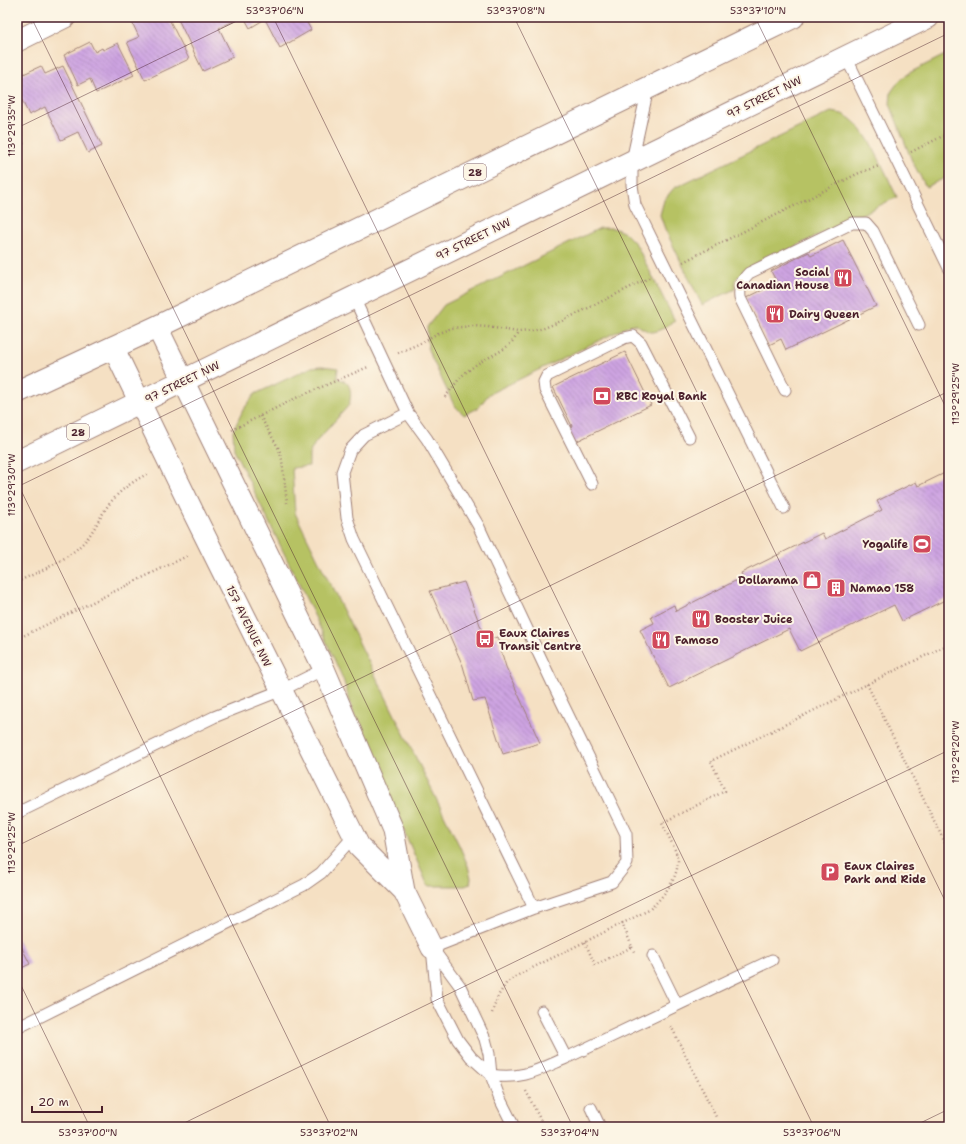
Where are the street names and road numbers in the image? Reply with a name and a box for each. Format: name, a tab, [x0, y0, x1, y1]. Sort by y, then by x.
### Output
street label: 97 STREET NW	[724, 73, 805, 122]
road number: 28	[464, 164, 486, 180]
street label: 97 STREET NW	[433, 215, 514, 264]
street label: 97 STREET NW	[142, 358, 223, 407]
road number: 28	[67, 424, 89, 440]
street label: 157 AVENUE NW	[222, 583, 275, 670]

